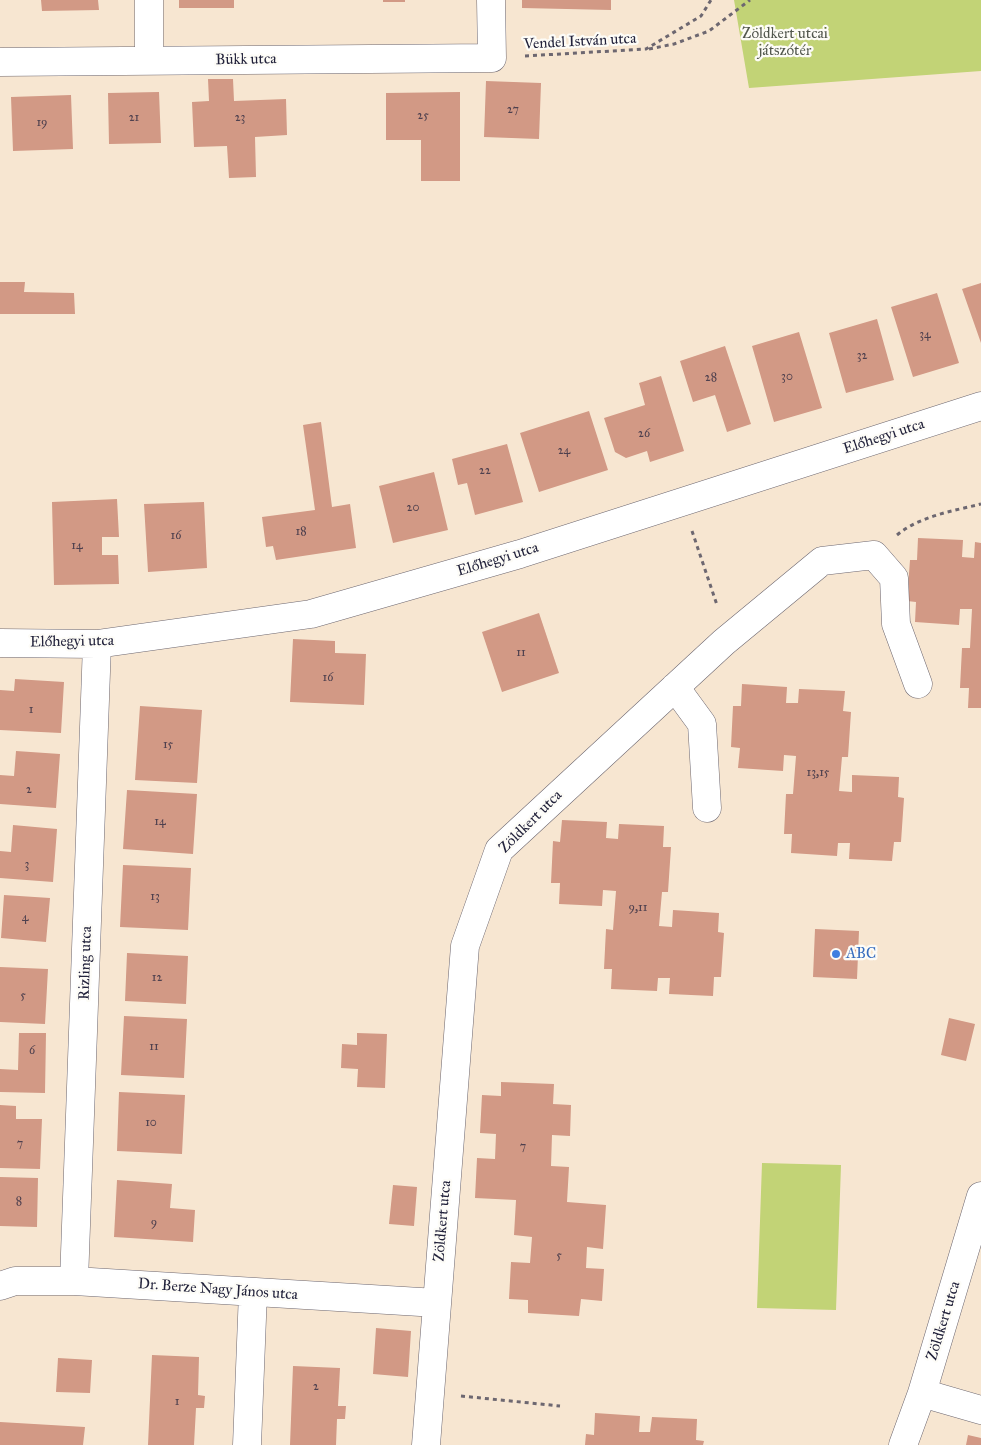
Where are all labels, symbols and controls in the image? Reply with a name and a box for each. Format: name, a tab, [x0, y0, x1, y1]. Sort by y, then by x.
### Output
park label: Zöldkert utcai játszótér	[742, 25, 828, 60]
street label: Vendel István utca	[523, 30, 637, 54]
street label: Bükk utca	[215, 50, 277, 70]
house number: 27	[507, 103, 519, 117]
house number: 25	[417, 109, 429, 123]
house number: 21	[129, 111, 139, 125]
house number: 23	[235, 111, 245, 125]
house number: 19	[36, 116, 48, 130]
house number: 34	[919, 328, 931, 342]
house number: 32	[857, 349, 867, 363]
house number: 30	[781, 370, 793, 384]
house number: 28	[705, 371, 717, 385]
street label: Előhegyi utca	[841, 415, 927, 459]
house number: 26	[638, 427, 650, 441]
house number: 24	[558, 444, 570, 458]
house number: 22	[479, 464, 491, 478]
house number: 20	[407, 501, 419, 515]
house number: 18	[295, 525, 307, 539]
house number: 16	[171, 529, 181, 543]
house number: 14	[71, 539, 83, 553]
street label: Előhegyi utca	[455, 539, 541, 581]
street label: Előhegyi utca	[30, 632, 114, 652]
house number: 11	[516, 646, 526, 660]
house number: 16	[323, 671, 333, 685]
house number: 1	[29, 703, 33, 717]
house number: 15	[163, 738, 173, 752]
house number: 13,15	[807, 766, 829, 780]
house number: 2	[26, 783, 32, 797]
street label: Zöldkert utca	[496, 787, 566, 857]
house number: 14	[154, 815, 166, 829]
house number: 3	[25, 858, 29, 872]
house number: 13	[150, 890, 160, 904]
house number: 9,11	[628, 901, 648, 915]
house number: 4	[22, 911, 28, 925]
street label: Rizling utca	[76, 926, 96, 1000]
place label: ABC	[846, 945, 876, 963]
marker: ABC	[830, 948, 842, 960]
house number: 12	[152, 971, 162, 985]
house number: 5	[20, 989, 26, 1003]
house number: 11	[149, 1040, 159, 1054]
house number: 6	[29, 1044, 35, 1058]
house number: 10	[145, 1116, 157, 1130]
house number: 7	[17, 1137, 23, 1151]
house number: 7	[520, 1140, 526, 1154]
street label: Zöldkert utca	[430, 1180, 456, 1262]
house number: 8	[16, 1195, 22, 1209]
house number: 9	[151, 1216, 157, 1230]
house number: 5	[556, 1249, 562, 1263]
street label: Dr. Berze Nagy János utca	[137, 1275, 299, 1305]
street label: Zöldkert utca	[923, 1279, 965, 1363]
house number: 2	[313, 1380, 319, 1394]
house number: 1	[175, 1395, 179, 1409]

